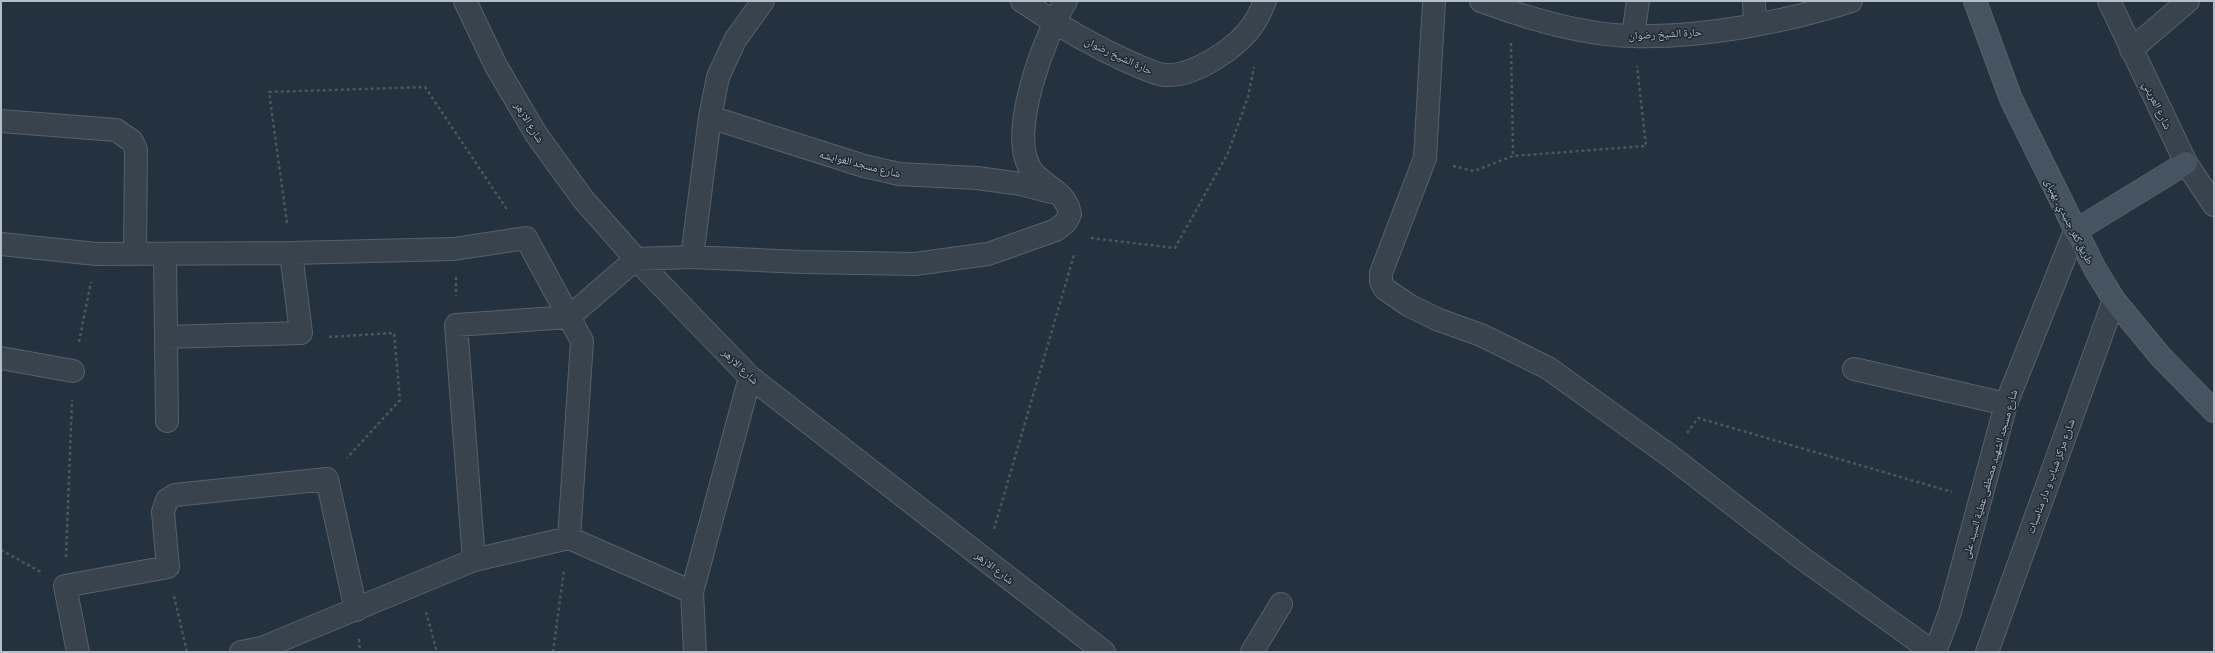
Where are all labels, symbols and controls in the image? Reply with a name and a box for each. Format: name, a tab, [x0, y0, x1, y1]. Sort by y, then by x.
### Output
street label: حارة الشيخ رضوان	[1628, 24, 1702, 42]
street label: حارة الشيخ رضوان	[1083, 33, 1156, 77]
street label: شارع العريني	[2138, 79, 2176, 132]
street label: شارع الازهر	[511, 98, 548, 145]
street label: شارع مسجد الغوايشه	[818, 146, 902, 180]
street label: طريق كفر جنيدي, بهنباى	[2040, 175, 2098, 267]
street label: شارع الازهر	[719, 344, 763, 387]
street label: شارع مسجد الشهيد مصطفى عطية السيد على	[1958, 388, 2020, 560]
street label: شارع مركز شباب و دار مناسبات	[2022, 416, 2078, 536]
street label: شارع الازهر	[972, 546, 1018, 587]

